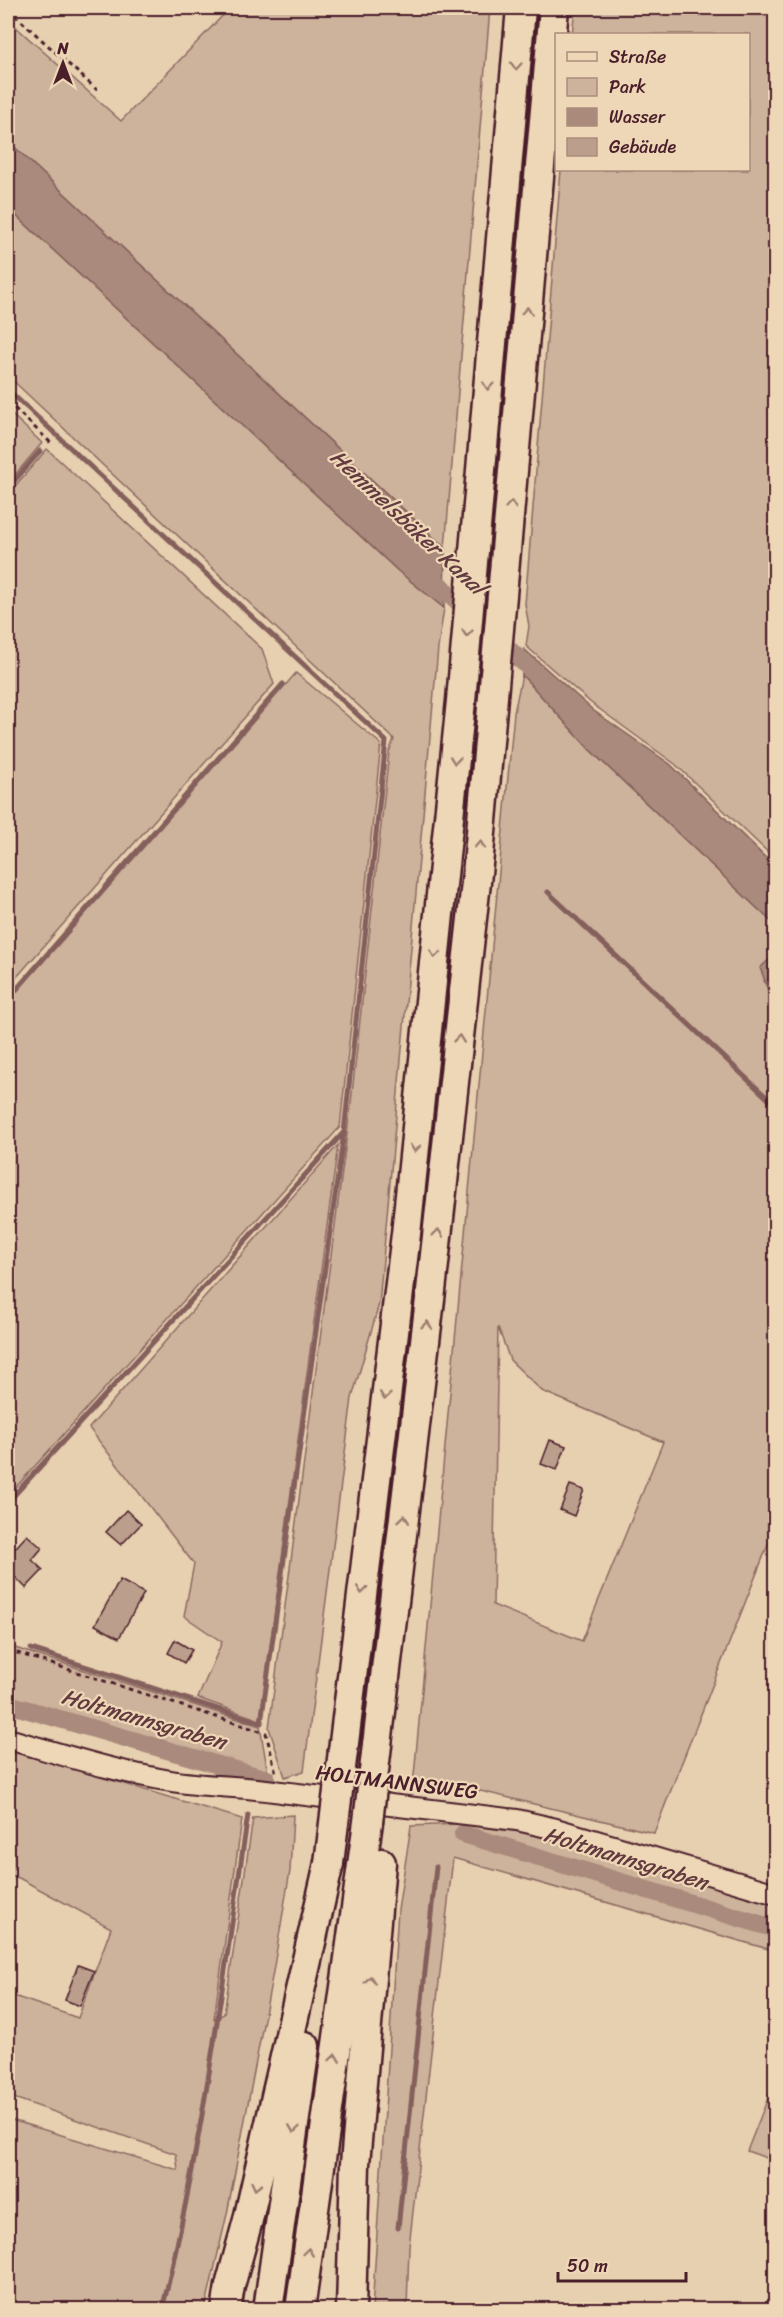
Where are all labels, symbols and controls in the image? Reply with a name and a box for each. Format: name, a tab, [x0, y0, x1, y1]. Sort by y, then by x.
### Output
north arrow	[33, 33, 93, 93]
legend	[555, 33, 750, 171]
text: N	[56, 34, 69, 63]
text: Straße	[609, 41, 666, 73]
one-way arrow	[510, 61, 523, 70]
text: Park	[609, 71, 646, 103]
text: Wasser	[609, 101, 667, 133]
text: Gebäude	[609, 131, 677, 163]
one-way arrow	[521, 306, 534, 315]
one-way arrow	[482, 381, 495, 390]
water label: Hemmelsbäker Kanal	[321, 439, 499, 608]
one-way arrow	[504, 501, 517, 510]
one-way arrow	[461, 629, 474, 638]
one-way arrow	[449, 755, 462, 764]
one-way arrow	[473, 841, 486, 850]
one-way arrow	[429, 949, 442, 958]
one-way arrow	[452, 1034, 465, 1044]
one-way arrow	[409, 1143, 422, 1152]
one-way arrow	[431, 1228, 444, 1237]
one-way arrow	[421, 1320, 433, 1330]
one-way arrow	[380, 1392, 392, 1401]
one-way arrow	[398, 1514, 410, 1523]
one-way arrow	[356, 1585, 369, 1595]
water label: Holtmannsgraben	[57, 1677, 233, 1762]
street label: HOLTMANNSWEG	[314, 1753, 480, 1811]
water label: Holtmannsgraben	[539, 1815, 715, 1902]
one-way arrow	[363, 1976, 376, 1985]
one-way arrow	[328, 2054, 341, 2063]
one-way arrow	[288, 2124, 300, 2134]
one-way arrow	[251, 2181, 264, 2191]
scale bar	[558, 2245, 686, 2283]
one-way arrow	[302, 2247, 314, 2256]
text: 50 m	[567, 2250, 608, 2282]

